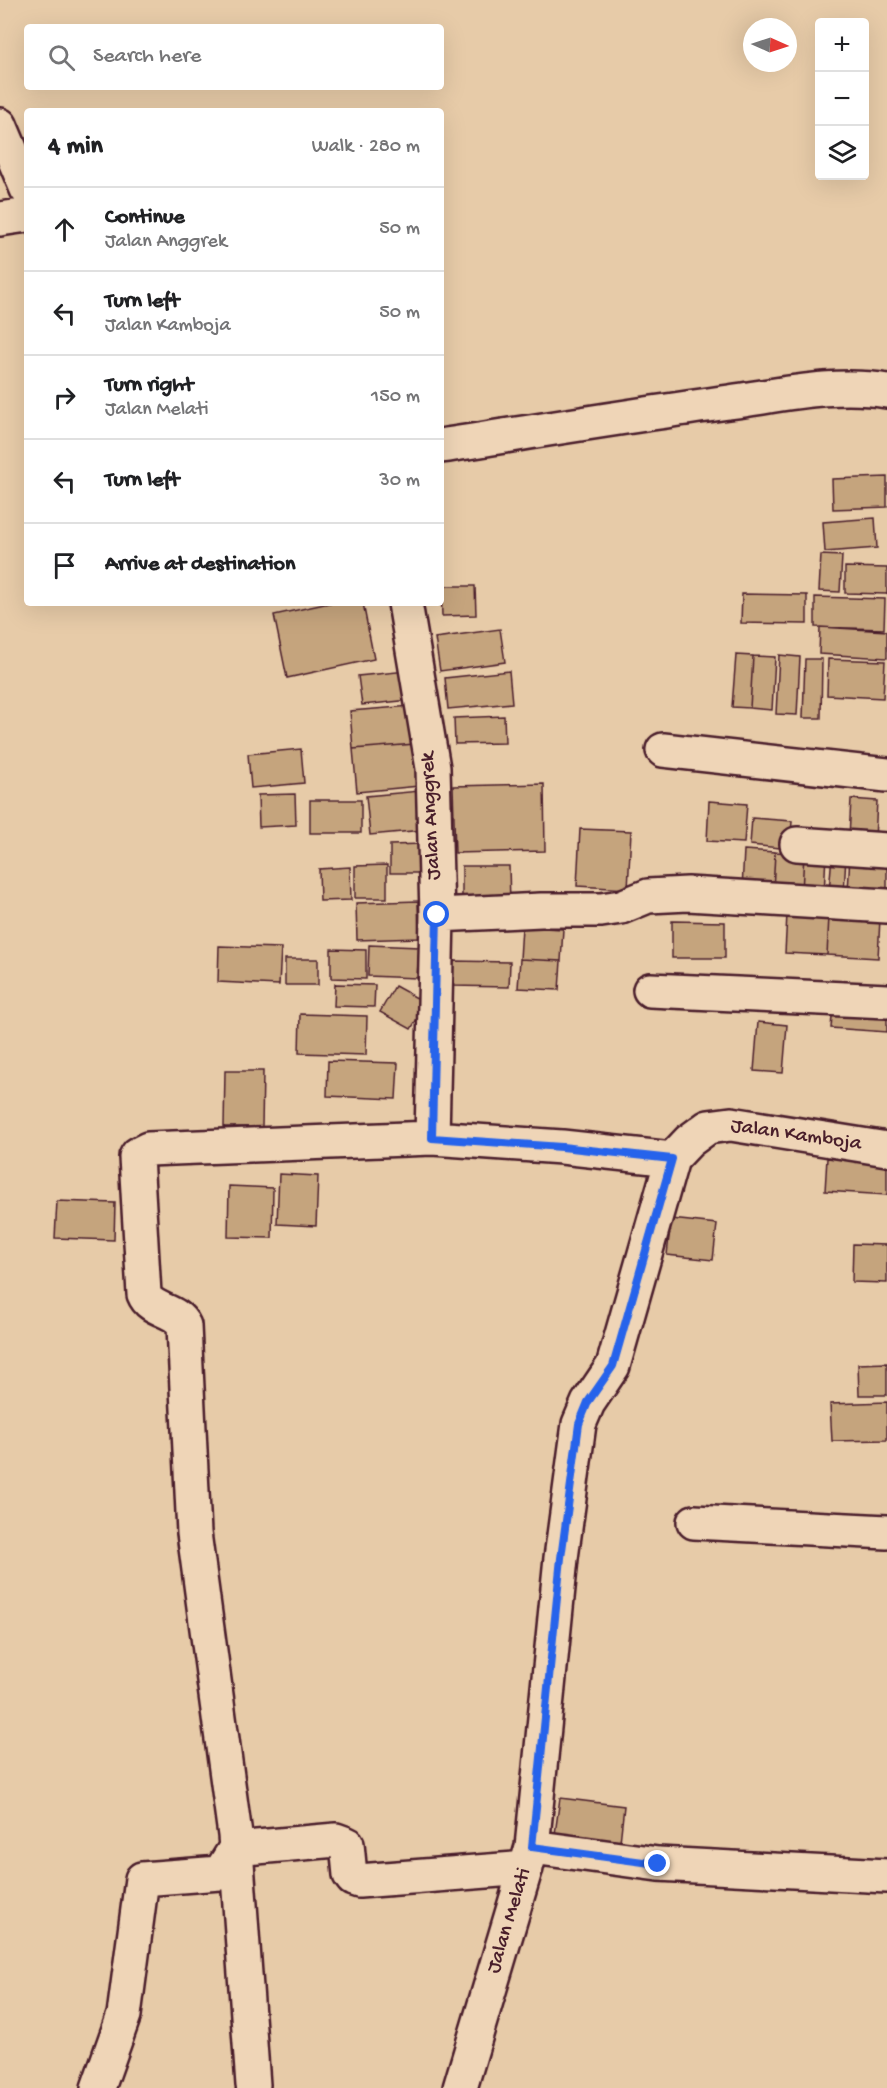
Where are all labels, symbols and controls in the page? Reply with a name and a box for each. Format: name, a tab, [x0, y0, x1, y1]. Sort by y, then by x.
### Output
north arrow	[743, 18, 797, 72]
map controls	[815, 18, 869, 180]
button: +	[815, 18, 869, 72]
search box	[24, 24, 444, 90]
icon: search	[45, 41, 78, 74]
text: Search here	[93, 44, 201, 70]
button: −	[815, 72, 869, 126]
button: layers	[815, 126, 869, 180]
text: 4 min	[48, 132, 103, 163]
text: Walk · 280 m	[312, 136, 420, 159]
text: Continue	[105, 205, 185, 231]
icon: ahead	[48, 213, 81, 246]
text: 50 m	[379, 218, 420, 241]
text: Jalan Anggrek	[105, 231, 227, 254]
text: Turn left	[105, 289, 179, 315]
icon: left	[48, 297, 81, 330]
text: 50 m	[379, 302, 420, 325]
text: Jalan Kamboja	[105, 315, 231, 338]
text: Turn right	[105, 373, 193, 399]
icon: right	[48, 381, 81, 414]
text: 150 m	[371, 386, 420, 409]
text: Jalan Melati	[105, 399, 209, 422]
icon: left	[48, 465, 81, 498]
text: Turn left	[105, 468, 179, 494]
text: 30 m	[379, 470, 420, 493]
icon: arrive	[48, 549, 81, 582]
text: Arrive at destination	[105, 552, 295, 578]
street label: Jalan Anggrek	[416, 749, 448, 881]
route start	[423, 901, 449, 927]
street label: Jalan Kamboja	[729, 1114, 864, 1158]
route end	[644, 1850, 670, 1876]
street label: Jalan Melati	[482, 1865, 538, 1977]

